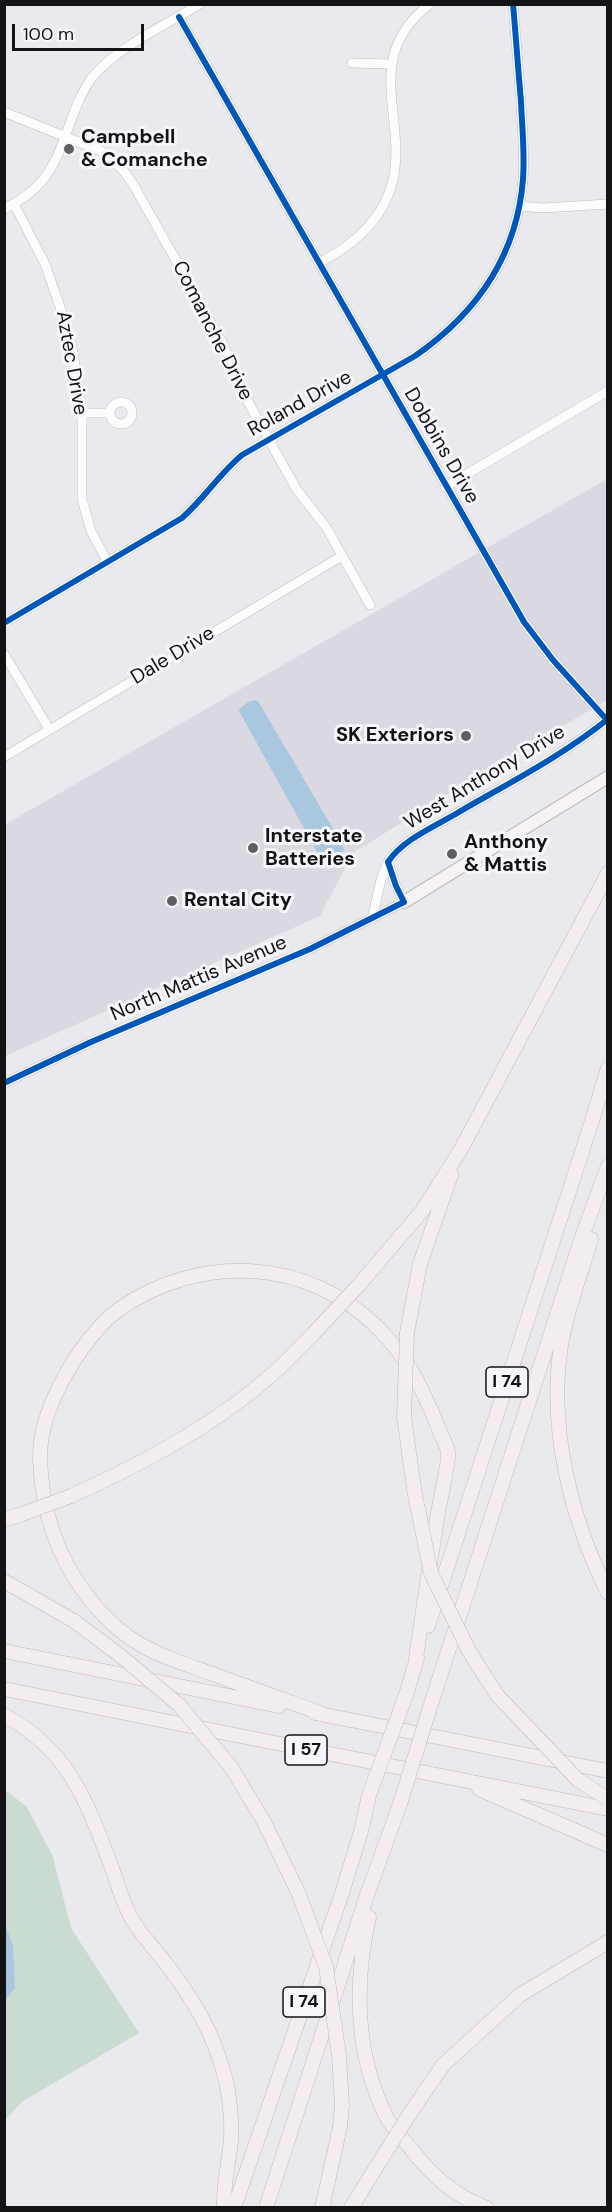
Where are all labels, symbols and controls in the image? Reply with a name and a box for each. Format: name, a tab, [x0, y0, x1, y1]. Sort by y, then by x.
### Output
scale bar	[15, 12, 147, 50]
text: 100 m	[23, 22, 74, 46]
place label: Campbell & Comanche	[81, 126, 208, 173]
marker: Campbell & Comanche	[62, 142, 76, 156]
street label: Comanche Drive	[166, 257, 258, 405]
street label: Aztec Drive	[50, 309, 92, 417]
street label: Roland Drive	[244, 366, 356, 442]
street label: Dobbins Drive	[398, 384, 484, 508]
street label: Dale Drive	[127, 622, 219, 690]
street label: West Anthony Drive	[400, 720, 570, 836]
place label: SK Exteriors	[336, 724, 454, 748]
marker: SK Exteriors	[459, 729, 473, 743]
place label: Interstate Batteries	[265, 825, 362, 872]
place label: Anthony & Mattis	[464, 831, 548, 878]
marker: Interstate Batteries	[246, 841, 260, 855]
marker: Anthony & Mattis	[445, 847, 459, 861]
place label: Rental City	[184, 889, 292, 913]
marker: Rental City	[165, 894, 179, 908]
street label: North Mattis Avenue	[107, 931, 291, 1027]
road number: I 74	[486, 1367, 528, 1397]
road number: I 57	[285, 1735, 327, 1765]
road number: I 74	[283, 1987, 325, 2017]

